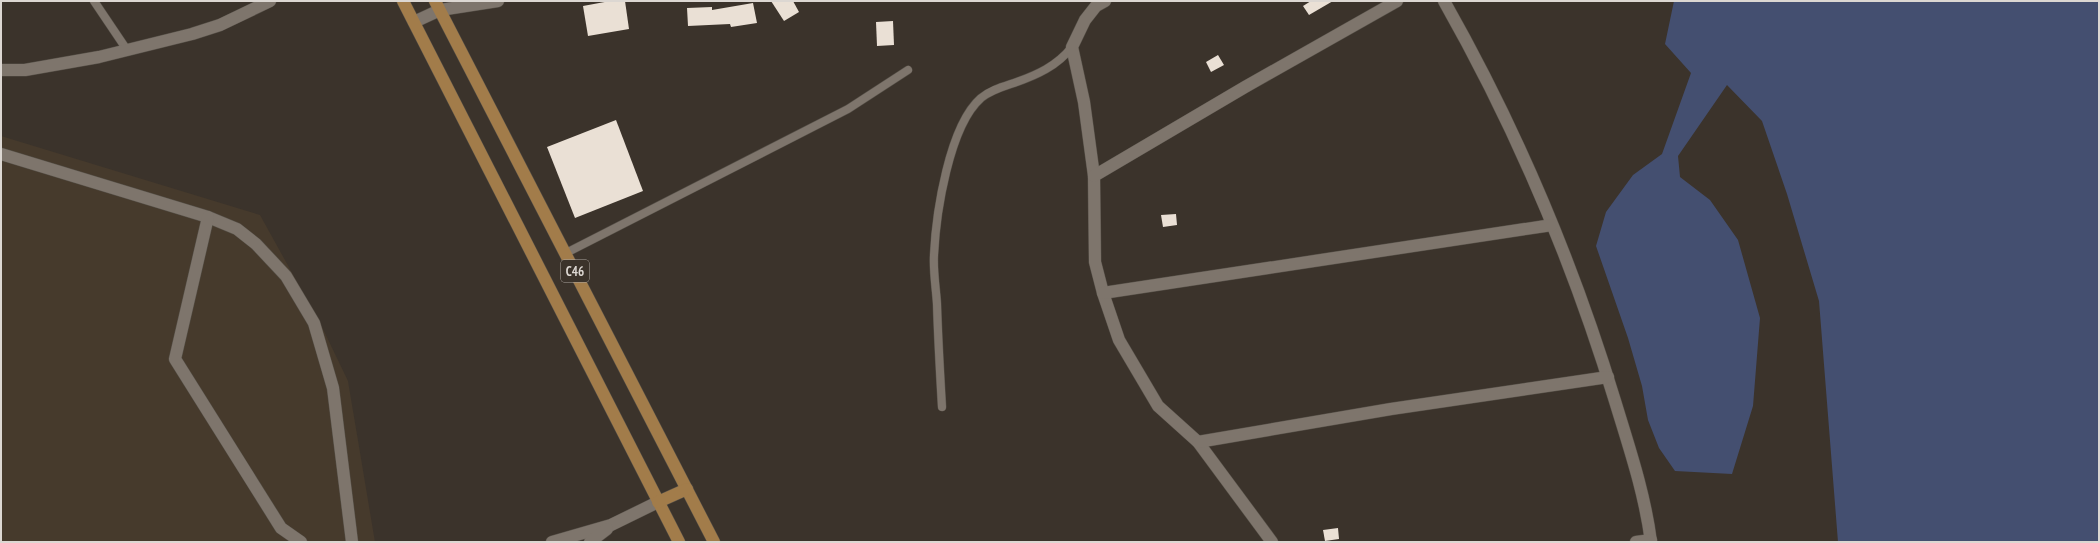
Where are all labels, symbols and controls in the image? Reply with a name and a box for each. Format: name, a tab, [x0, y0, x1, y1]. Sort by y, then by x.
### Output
road number: C46	[561, 260, 589, 282]

